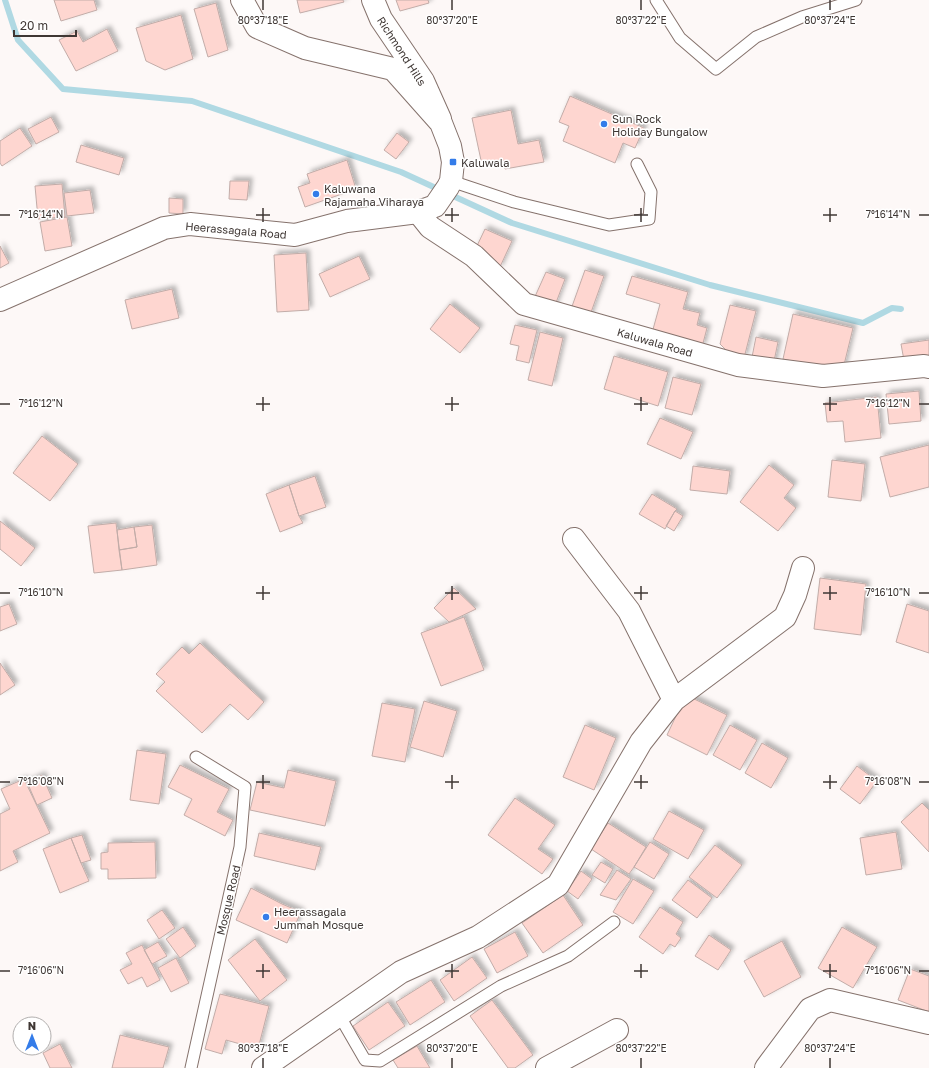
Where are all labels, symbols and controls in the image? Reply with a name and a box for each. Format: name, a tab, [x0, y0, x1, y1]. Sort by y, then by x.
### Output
scale bar	[14, 12, 76, 38]
text: 80°37'18"E	[238, 14, 288, 26]
street label: Richmond Hills	[375, 14, 429, 88]
text: 80°37'20"E	[426, 14, 478, 26]
text: 80°37'22"E	[615, 14, 667, 26]
text: 80°37'24"E	[804, 14, 856, 26]
text: 20 m	[20, 18, 48, 33]
place label: Sun Rock Holiday Bungalow	[612, 112, 708, 138]
marker: Sun Rock Holiday Bungalow	[599, 119, 609, 129]
place label: Kaluwala	[461, 156, 510, 169]
marker: Kaluwala	[448, 157, 458, 167]
place label: Kaluwana Rajamaha Viharaya	[324, 182, 424, 208]
marker: Kaluwana Rajamaha Viharaya	[311, 189, 321, 199]
text: 7°16'14"N	[19, 208, 63, 220]
text: 7°16'14"N	[866, 208, 910, 220]
street label: Heerassagala Road	[185, 219, 287, 241]
street label: Kaluwala Road	[616, 325, 694, 359]
text: 7°16'12"N	[19, 397, 63, 409]
text: 7°16'12"N	[866, 397, 910, 409]
text: 7°16'10"N	[19, 586, 63, 598]
text: 7°16'10"N	[866, 586, 910, 598]
text: 7°16'08"N	[18, 775, 64, 787]
text: 7°16'08"N	[865, 775, 911, 787]
street label: Mosque Road	[214, 864, 242, 936]
place label: Heerassagala Jummah Mosque	[274, 905, 364, 931]
marker: Heerassagala Jummah Mosque	[261, 912, 271, 922]
text: 7°16'06"N	[18, 964, 64, 976]
text: 7°16'06"N	[865, 964, 911, 976]
north arrow	[12, 1016, 52, 1056]
text: N	[28, 1019, 36, 1032]
text: 80°37'18"E	[238, 1042, 288, 1054]
text: 80°37'20"E	[426, 1042, 478, 1054]
text: 80°37'22"E	[615, 1042, 667, 1054]
text: 80°37'24"E	[804, 1042, 856, 1054]

